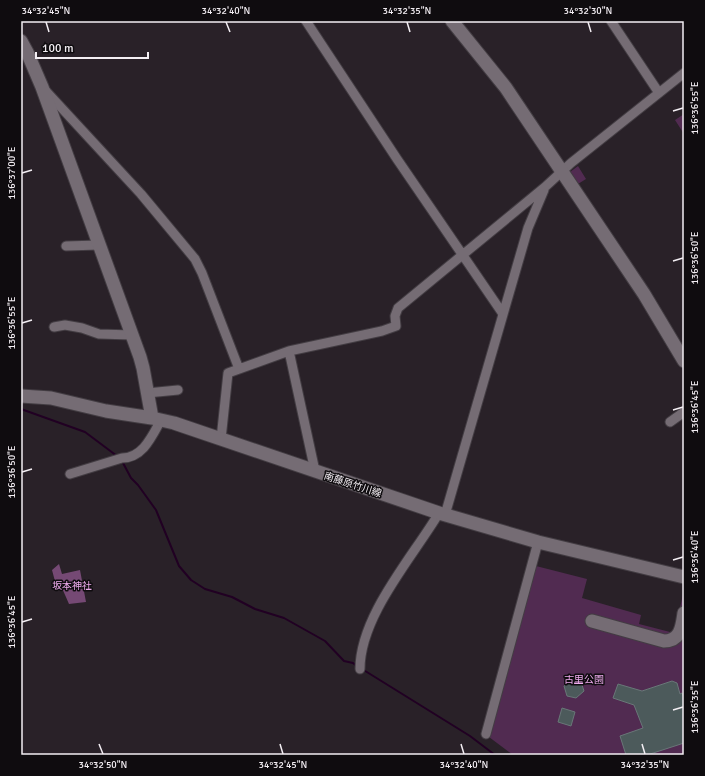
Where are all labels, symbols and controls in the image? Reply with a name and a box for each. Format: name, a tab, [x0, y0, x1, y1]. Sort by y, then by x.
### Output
text: 34°32'45"N	[22, 5, 70, 17]
text: 34°32'40"N	[202, 5, 250, 17]
text: 34°32'35"N	[383, 5, 431, 17]
text: 34°32'30"N	[564, 5, 612, 17]
scale bar	[36, 34, 148, 60]
text: 100 m	[42, 41, 74, 56]
text: 136°36'55"E	[689, 81, 701, 135]
text: 136°37'00"E	[6, 146, 18, 200]
text: 136°36'50"E	[689, 231, 701, 285]
text: 136°36'55"E	[6, 296, 18, 350]
text: 136°36'45"E	[689, 380, 701, 434]
text: 136°36'50"E	[6, 445, 18, 499]
street label: 南藤原竹川線	[322, 470, 383, 500]
text: 136°36'40"E	[689, 530, 701, 584]
park label: 坂本神社	[52, 580, 92, 592]
text: 136°36'45"E	[6, 595, 18, 649]
park label: 古里公園	[564, 674, 604, 686]
text: 136°36'35"E	[689, 680, 701, 734]
text: 34°32'50"N	[79, 759, 127, 771]
text: 34°32'45"N	[259, 759, 307, 771]
text: 34°32'40"N	[440, 759, 488, 771]
text: 34°32'35"N	[621, 759, 669, 771]

